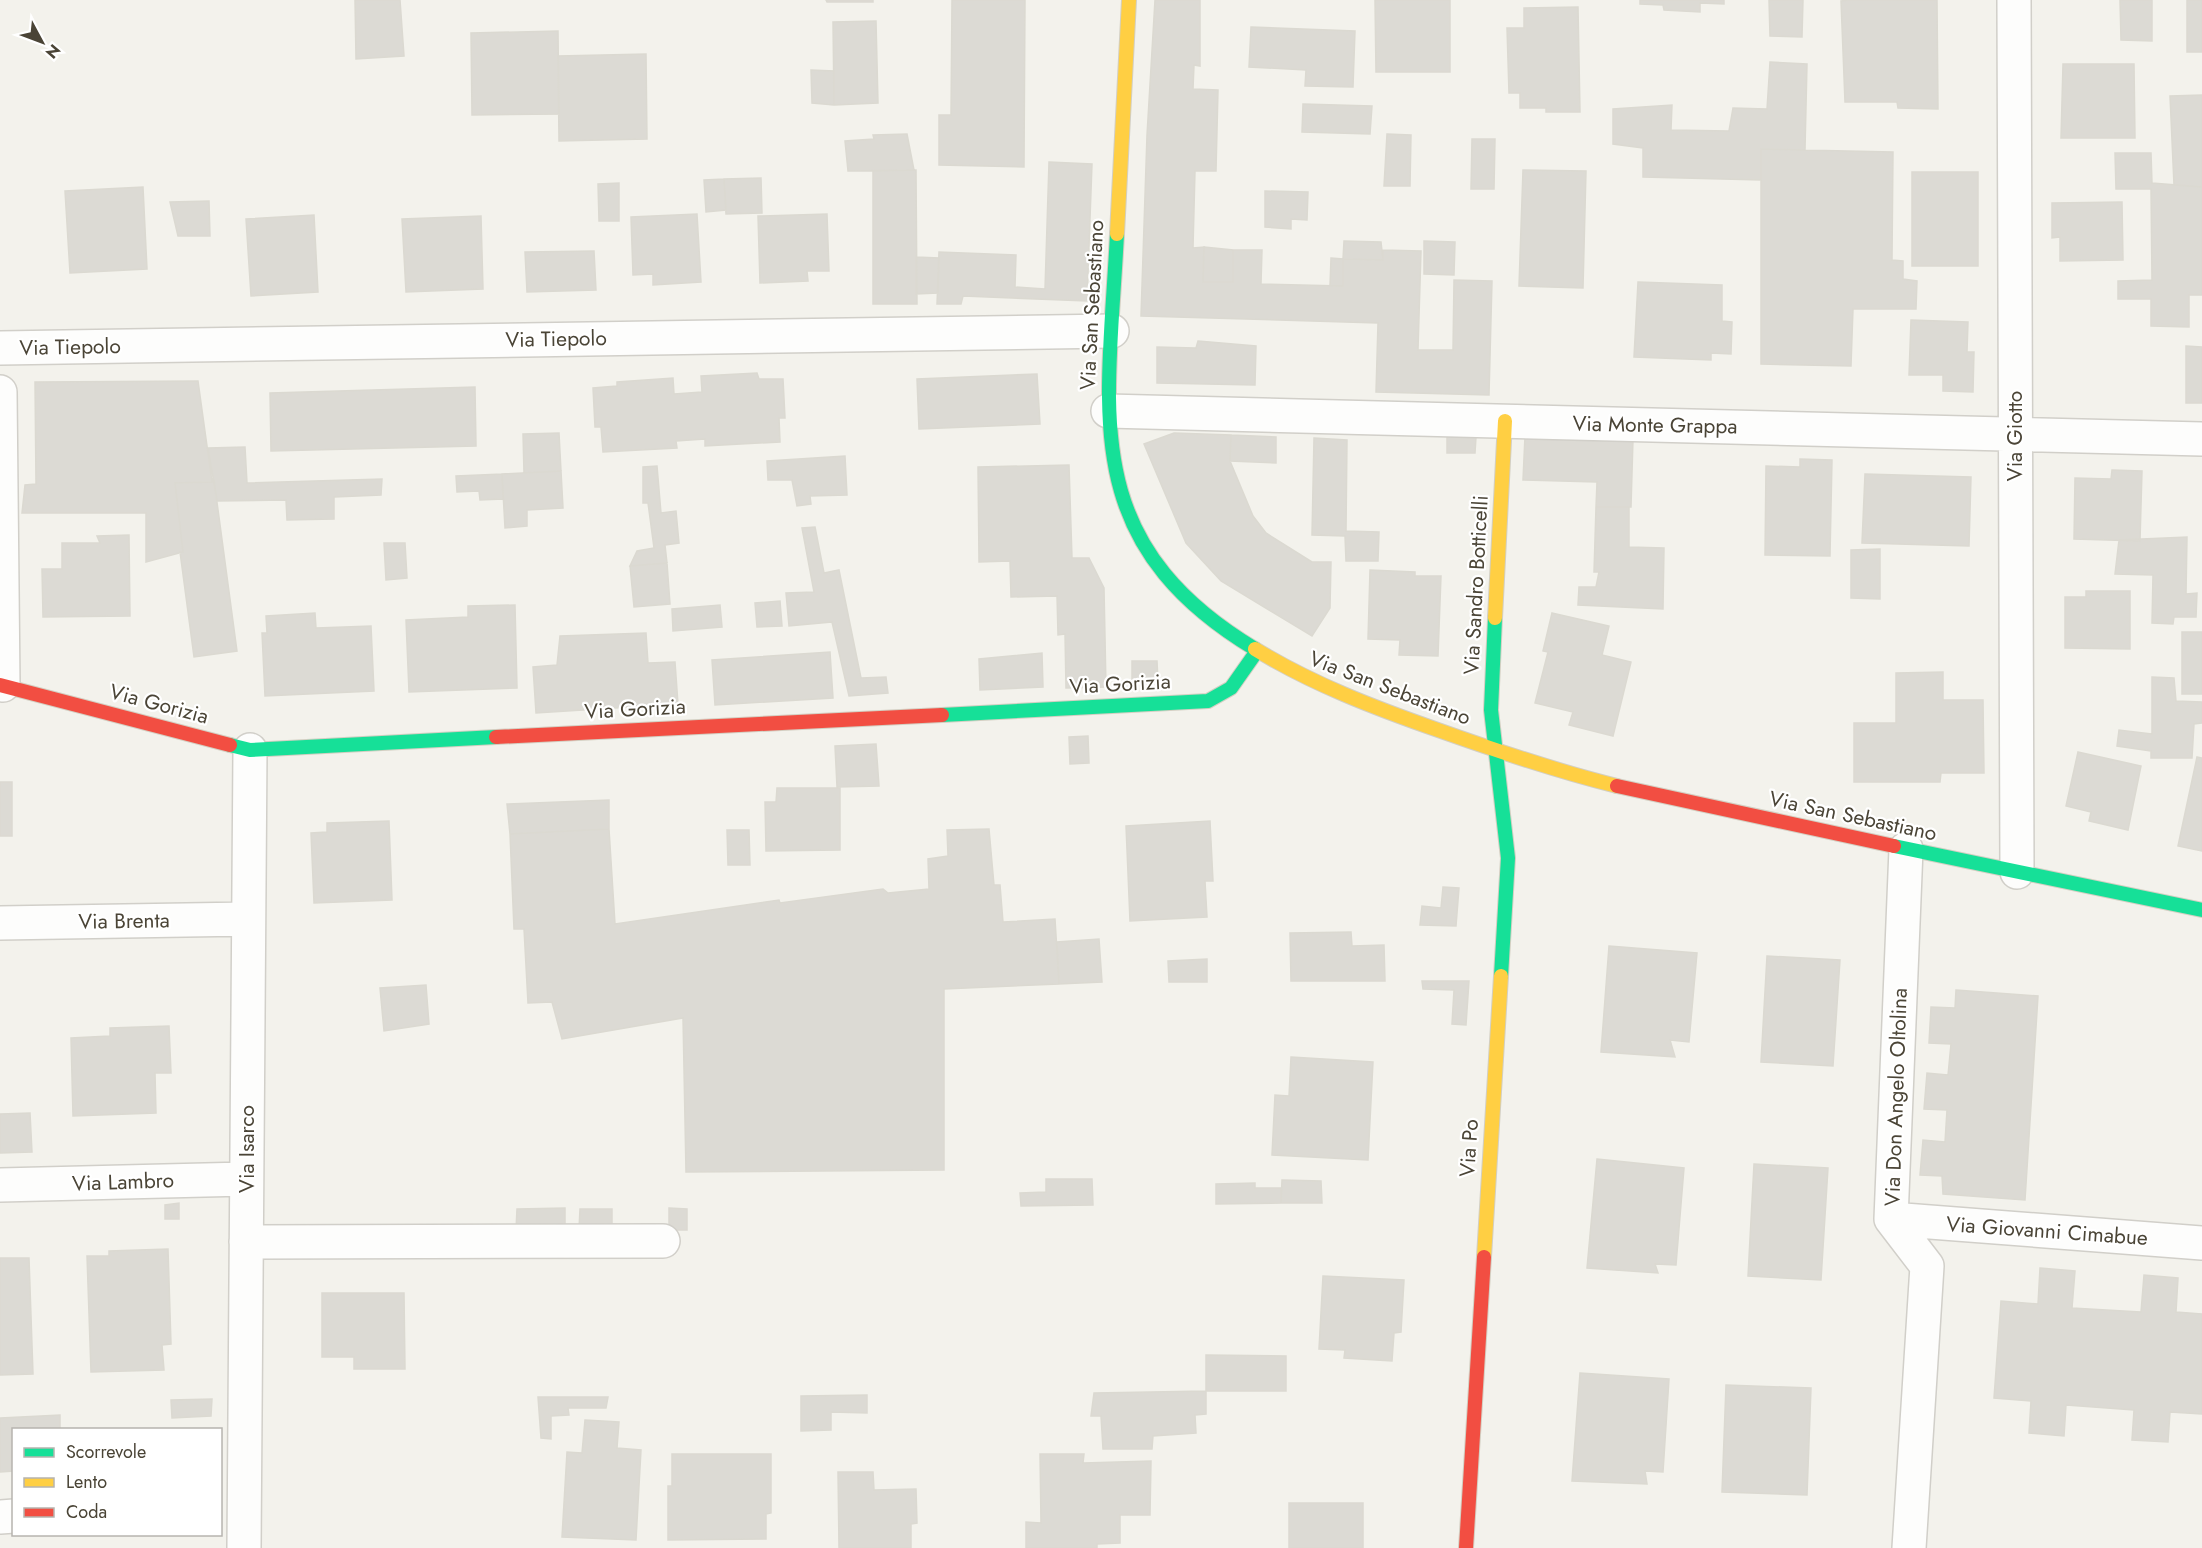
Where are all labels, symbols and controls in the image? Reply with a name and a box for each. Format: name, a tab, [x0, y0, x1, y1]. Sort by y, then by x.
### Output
north arrow	[12, 12, 72, 72]
text: N	[40, 39, 66, 64]
street label: Via San Sebastiano	[1073, 219, 1111, 391]
street label: Via Tiepolo	[505, 323, 607, 355]
street label: Via Tiepolo	[19, 331, 121, 363]
street label: Via Giotto	[2000, 391, 2030, 481]
street label: Via Monte Grappa	[1572, 409, 1738, 441]
street label: Via Sandro Botticelli	[1456, 494, 1496, 676]
street label: Via San Sebastiano	[1305, 643, 1475, 733]
street label: Via Gorizia	[1069, 666, 1171, 702]
street label: Via Gorizia	[106, 676, 212, 732]
street label: Via Gorizia	[584, 691, 686, 727]
street label: Via San Sebastiano	[1766, 784, 1940, 848]
street label: Via Brenta	[78, 905, 170, 937]
street label: Via Don Angelo Oltolina	[1877, 987, 1915, 1207]
street label: Via Isarco	[232, 1105, 262, 1193]
street label: Via Po	[1452, 1118, 1486, 1178]
street label: Via Lambro	[72, 1165, 174, 1199]
street label: Via Giovanni Cimabue	[1945, 1209, 2149, 1253]
legend	[12, 1428, 222, 1536]
text: Scorrevole	[66, 1439, 146, 1465]
text: Lento	[66, 1469, 107, 1495]
text: Coda	[66, 1499, 107, 1525]

